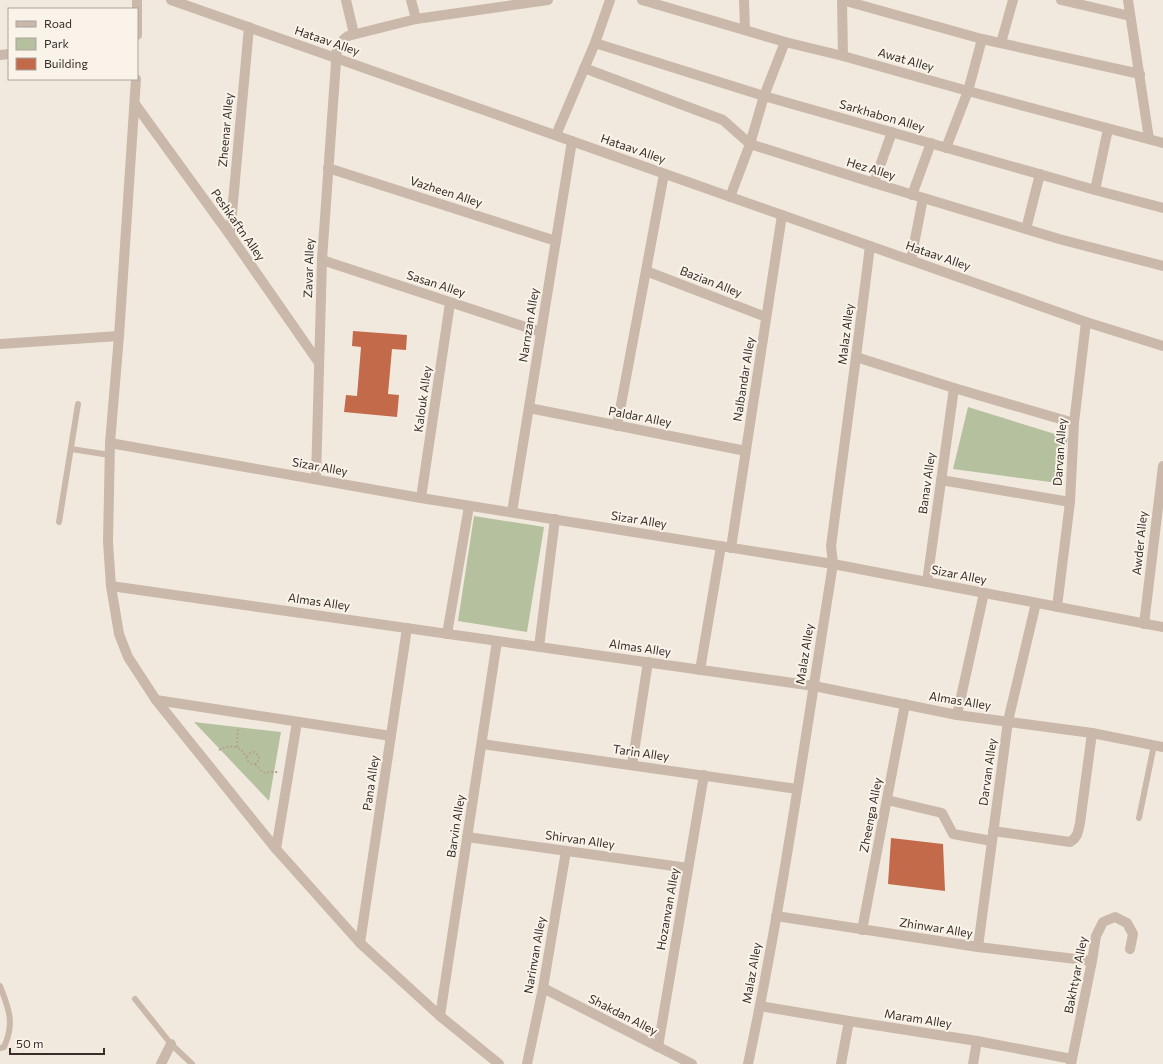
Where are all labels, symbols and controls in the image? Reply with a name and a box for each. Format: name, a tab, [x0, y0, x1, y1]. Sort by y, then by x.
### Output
legend	[8, 8, 138, 80]
text: Road	[44, 16, 72, 30]
street label: Hataav Alley	[293, 22, 362, 58]
text: Park	[44, 36, 70, 50]
street label: Awat Alley	[877, 44, 936, 74]
text: Building	[44, 56, 88, 70]
street label: Zheenar Alley	[215, 92, 235, 168]
street label: Sarkhabon Alley	[838, 96, 926, 134]
street label: Hataav Alley	[599, 130, 668, 166]
street label: Hez Alley	[845, 154, 897, 182]
street label: Vazheen Alley	[408, 173, 484, 209]
street label: Peshkaftn Alley	[209, 186, 269, 263]
street label: Hataav Alley	[904, 237, 973, 273]
street label: Zavar Alley	[300, 238, 316, 298]
street label: Bazian Alley	[678, 263, 744, 299]
street label: Sasan Alley	[405, 267, 467, 299]
street label: Narnzan Alley	[515, 287, 541, 363]
street label: Malaz Alley	[834, 302, 856, 366]
street label: Nalbandar Alley	[729, 335, 757, 422]
street label: Kalouk Alley	[410, 365, 434, 433]
street label: Paldar Alley	[607, 403, 673, 429]
street label: Darvan Alley	[1050, 417, 1068, 486]
street label: Banav Alley	[915, 451, 937, 515]
street label: Sizar Alley	[291, 454, 349, 478]
street label: Sizar Alley	[610, 508, 668, 530]
street label: Awder Alley	[1129, 510, 1149, 576]
street label: Sizar Alley	[930, 562, 988, 586]
street label: Almas Alley	[287, 590, 351, 612]
street label: Malaz Alley	[792, 622, 816, 686]
street label: Almas Alley	[608, 636, 672, 658]
street label: Almas Alley	[928, 688, 992, 712]
street label: Darvan Alley	[975, 737, 999, 807]
street label: Tarin Alley	[612, 741, 670, 763]
street label: Pana Alley	[359, 754, 381, 812]
street label: Zheenga Alley	[856, 776, 884, 854]
street label: Barvin Alley	[443, 793, 467, 859]
street label: Shirvan Alley	[544, 827, 616, 851]
street label: Hozanvan Alley	[653, 867, 681, 951]
street label: Zhinwar Alley	[898, 914, 974, 940]
street label: Narinvan Alley	[520, 915, 548, 995]
street label: Bakhtyar Alley	[1061, 935, 1089, 1015]
street label: Malaz Alley	[739, 941, 763, 1005]
street label: Shakdan Alley	[587, 991, 660, 1038]
street label: Maram Alley	[883, 1006, 953, 1030]
scale bar	[10, 1030, 104, 1056]
text: 50 m	[16, 1036, 44, 1050]

